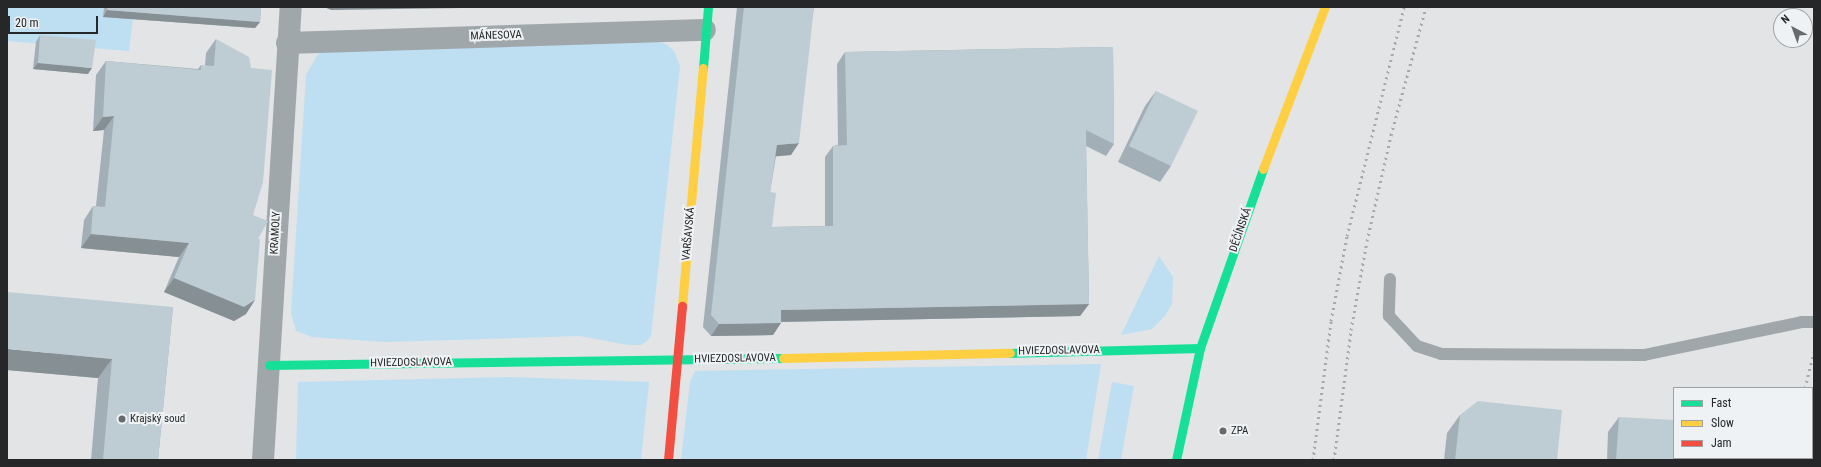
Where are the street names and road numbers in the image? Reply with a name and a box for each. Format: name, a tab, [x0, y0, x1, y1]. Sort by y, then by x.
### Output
street label: MÁNESOVA	[470, 29, 522, 43]
street label: DĚČÍNSKÁ	[1227, 206, 1255, 254]
street label: VARŠAVSKÁ	[680, 207, 698, 261]
street label: KRAMOLY	[268, 211, 284, 255]
street label: HVIEZDOSLAVOVA	[1018, 344, 1100, 358]
street label: HVIEZDOSLAVOVA	[694, 352, 776, 366]
street label: HVIEZDOSLAVOVA	[370, 356, 452, 370]

